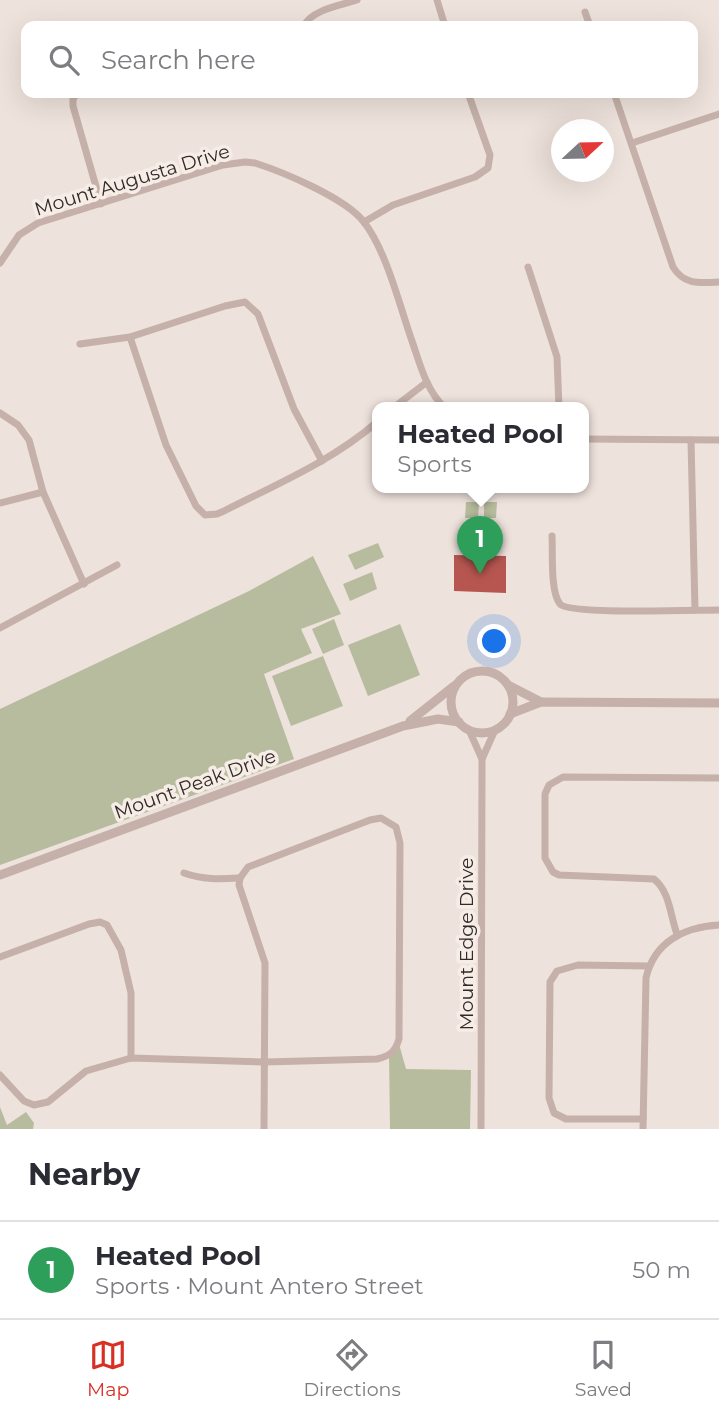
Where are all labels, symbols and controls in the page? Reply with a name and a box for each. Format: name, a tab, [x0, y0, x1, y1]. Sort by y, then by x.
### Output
search box	[21, 21, 698, 98]
icon: search	[45, 41, 83, 79]
text: Search here	[101, 44, 256, 76]
north arrow	[551, 119, 614, 182]
street label: Mount Augusta Drive	[32, 139, 232, 221]
popup	[372, 402, 589, 493]
text: Heated Pool	[397, 418, 564, 450]
text: Sports	[397, 450, 472, 478]
pin: 1	[457, 516, 503, 574]
your location	[477, 624, 511, 658]
street label: Mount Peak Drive	[111, 744, 279, 824]
street label: Mount Edge Drive	[455, 857, 478, 1031]
text: Nearby	[28, 1156, 140, 1193]
text: Heated Pool	[95, 1240, 261, 1272]
text: 1	[46, 1256, 56, 1284]
text: 50 m	[632, 1256, 691, 1284]
text: Sports · Mount Antero Street	[95, 1272, 424, 1300]
tab: Map	[87, 1336, 129, 1401]
tab: Directions	[303, 1336, 401, 1401]
tab: Saved	[575, 1336, 632, 1401]

